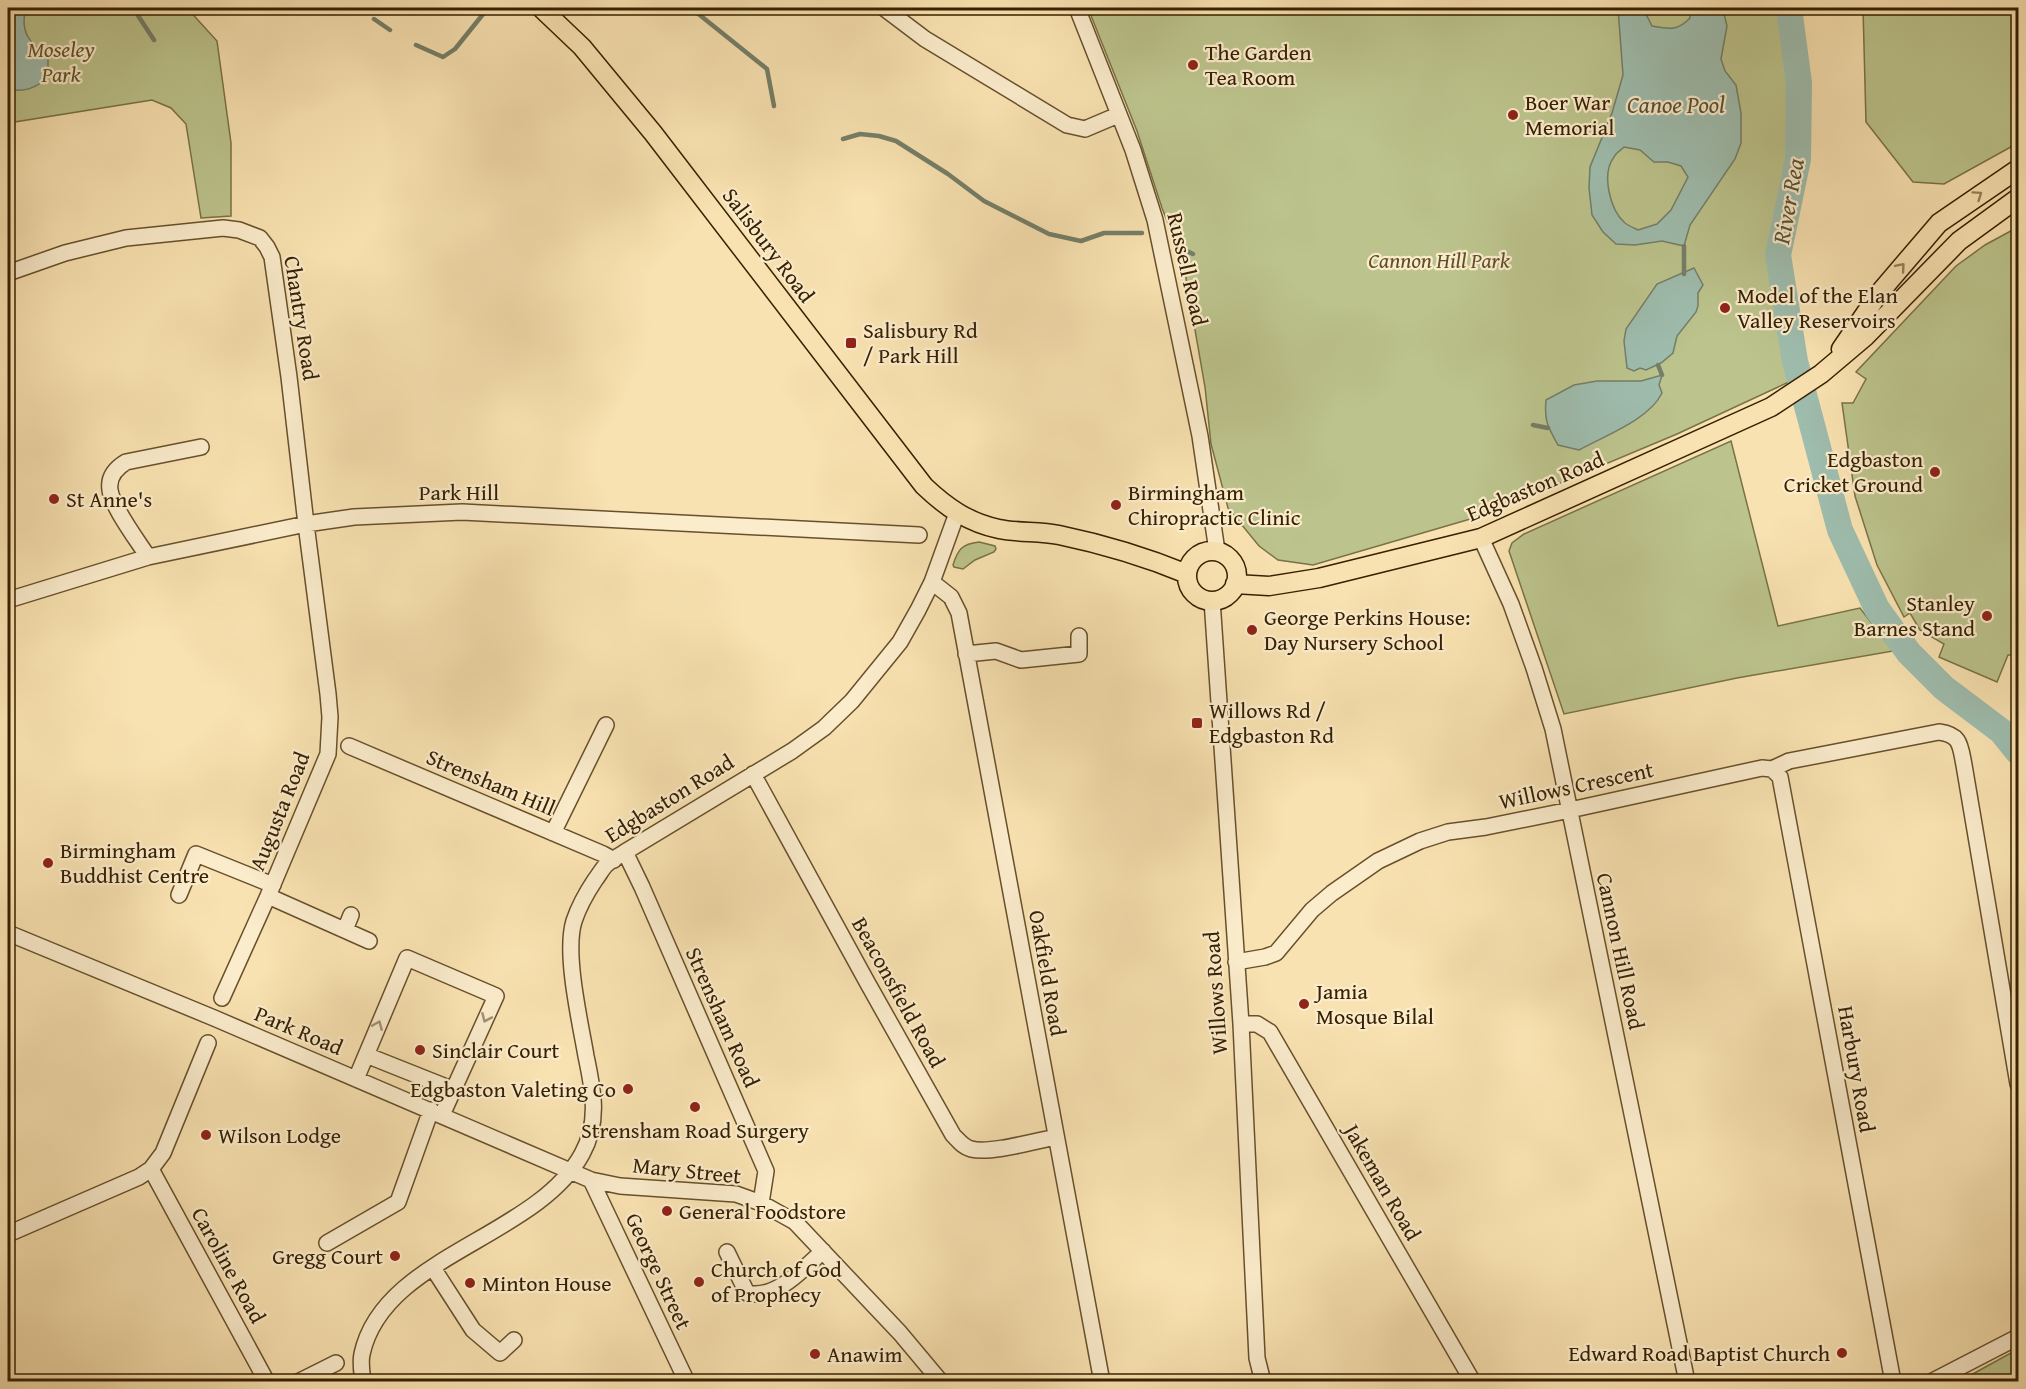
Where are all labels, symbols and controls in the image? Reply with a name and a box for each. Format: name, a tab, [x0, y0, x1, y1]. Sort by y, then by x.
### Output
park label: Moseley Park	[27, 33, 95, 90]
place label: The Garden Tea Room	[1205, 36, 1312, 93]
marker: The Garden Tea Room	[1186, 58, 1200, 72]
place label: Boer War Memorial	[1525, 86, 1614, 143]
water label: Canoe Pool	[1627, 87, 1725, 122]
marker: Boer War Memorial	[1506, 108, 1520, 122]
water label: River Rea	[1763, 155, 1813, 248]
street label: Salisbury Road	[715, 181, 823, 309]
one-way arrow	[1972, 191, 1983, 202]
street label: Russell Road	[1159, 209, 1217, 329]
park label: Cannon Hill Park	[1368, 244, 1511, 276]
street label: Chantry Road	[276, 253, 328, 383]
one-way arrow	[1894, 263, 1905, 274]
place label: Model of the Elan Valley Reservoirs	[1737, 279, 1898, 336]
marker: Model of the Elan Valley Reservoirs	[1718, 301, 1732, 315]
place label: Salisbury Rd / Park Hill	[863, 314, 978, 371]
marker: Salisbury Rd / Park Hill	[844, 336, 858, 350]
street label: Edgbaston Road	[1461, 443, 1609, 529]
place label: Edgbaston Cricket Ground	[1784, 443, 1924, 500]
marker: Edgbaston Cricket Ground	[1928, 465, 1942, 479]
street label: Park Hill	[419, 476, 499, 508]
place label: Birmingham Chiropractic Clinic	[1128, 476, 1301, 533]
place label: St Anne's	[66, 483, 152, 515]
marker: St Anne's	[47, 492, 61, 506]
marker: Birmingham Chiropractic Clinic	[1109, 498, 1123, 512]
place label: Stanley Barnes Stand	[1854, 587, 1975, 644]
place label: George Perkins House: Day Nursery School	[1264, 601, 1470, 658]
marker: Stanley Barnes Stand	[1980, 609, 1994, 623]
marker: George Perkins House: Day Nursery School	[1245, 623, 1259, 637]
place label: Willows Rd / Edgbaston Rd	[1209, 694, 1334, 751]
marker: Willows Rd / Edgbaston Rd	[1190, 716, 1204, 730]
street label: Strensham Hill	[422, 740, 560, 824]
street label: Edgbaston Road	[598, 745, 740, 850]
street label: Augusta Road	[241, 746, 318, 875]
street label: Willows Crescent	[1496, 753, 1656, 817]
place label: Birmingham Buddhist Centre	[60, 834, 209, 891]
marker: Birmingham Buddhist Centre	[41, 856, 55, 870]
street label: Cannon Hill Road	[1589, 870, 1653, 1033]
street label: Oakfield Road	[1021, 908, 1075, 1039]
street label: Beaconsfield Road	[844, 911, 954, 1073]
street label: Willows Road	[1195, 930, 1235, 1056]
street label: Strensham Road	[678, 942, 768, 1092]
place label: Jamia Mosque Bilal	[1313, 975, 1434, 1032]
street label: Park Road	[250, 997, 348, 1063]
marker: Jamia Mosque Bilal	[1297, 997, 1311, 1011]
street label: Harbury Road	[1830, 1003, 1884, 1135]
one-way arrow	[482, 1012, 494, 1023]
one-way arrow	[371, 1020, 383, 1031]
place label: Sinclair Court	[432, 1034, 560, 1066]
marker: Sinclair Court	[413, 1043, 427, 1057]
place label: Edgbaston Valeting Co	[410, 1073, 616, 1105]
marker: Edgbaston Valeting Co	[621, 1082, 635, 1096]
marker: Strensham Road Surgery	[688, 1100, 702, 1114]
place label: Strensham Road Surgery	[581, 1114, 809, 1146]
street label: Jakeman Road	[1335, 1115, 1429, 1247]
place label: Wilson Lodge	[218, 1119, 341, 1151]
marker: Wilson Lodge	[199, 1128, 213, 1142]
street label: Mary Street	[631, 1148, 743, 1192]
place label: General Foodstore	[679, 1195, 846, 1227]
street label: Caroline Road	[184, 1201, 274, 1329]
marker: General Foodstore	[660, 1204, 674, 1218]
street label: George Street	[618, 1207, 700, 1335]
place label: Gregg Court	[272, 1240, 383, 1272]
marker: Gregg Court	[388, 1249, 402, 1263]
place label: Church of God of Prophecy	[711, 1253, 842, 1310]
place label: Minton House	[482, 1267, 612, 1299]
marker: Church of God of Prophecy	[692, 1275, 706, 1289]
marker: Minton House	[463, 1276, 477, 1290]
place label: Edward Road Baptist Church	[1568, 1337, 1831, 1369]
place label: Anawim	[827, 1338, 903, 1370]
marker: Edward Road Baptist Church	[1835, 1346, 1849, 1360]
marker: Anawim	[808, 1347, 822, 1361]

